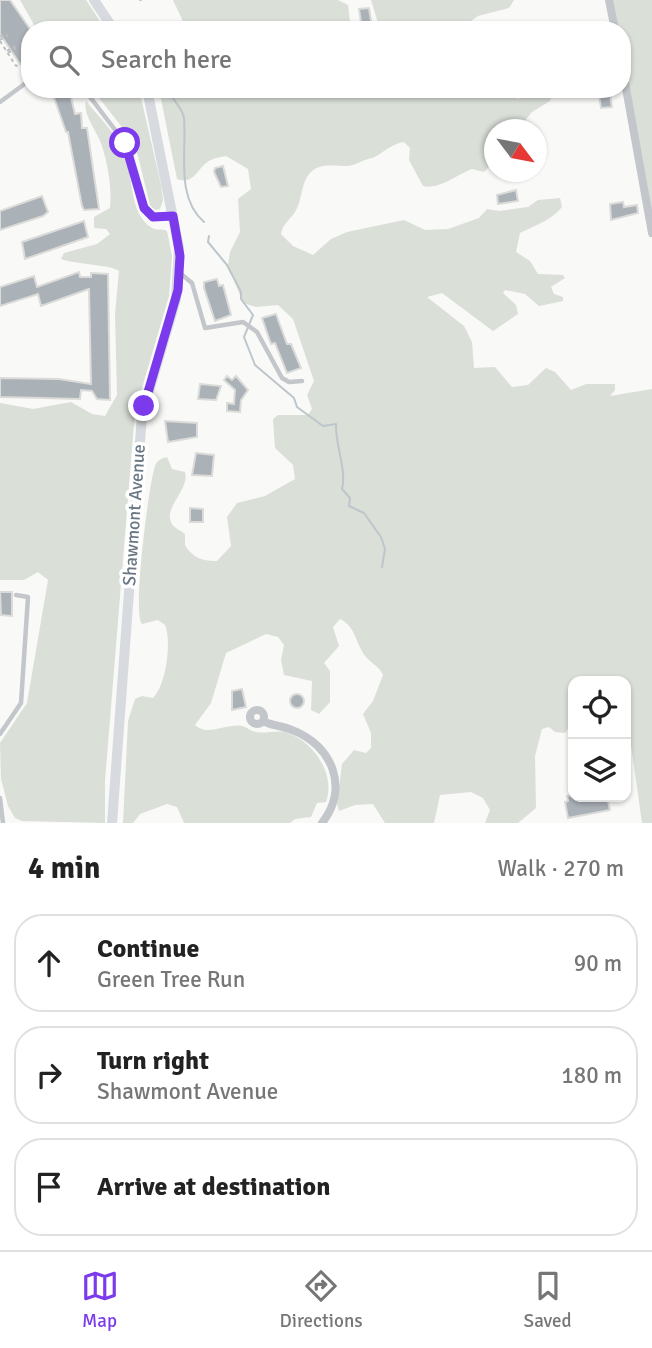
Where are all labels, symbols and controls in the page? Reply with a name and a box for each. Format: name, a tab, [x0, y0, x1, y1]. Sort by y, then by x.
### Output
search box	[21, 21, 631, 98]
icon: search	[45, 41, 83, 79]
text: Search here	[101, 44, 232, 76]
north arrow	[484, 119, 547, 182]
route start	[109, 127, 140, 158]
route end	[128, 390, 159, 421]
street label: Shawmont Avenue	[118, 443, 150, 587]
map controls	[568, 676, 631, 802]
button: locate	[568, 676, 631, 739]
button: layers	[568, 739, 631, 802]
text: 4 min	[28, 850, 100, 887]
text: Walk · 270 m	[498, 854, 624, 883]
text: Continue	[97, 933, 199, 965]
icon: ahead	[30, 944, 68, 982]
text: 90 m	[574, 949, 622, 978]
text: Green Tree Run	[97, 965, 245, 994]
text: Turn right	[97, 1045, 209, 1077]
icon: right	[30, 1056, 68, 1094]
text: 180 m	[561, 1061, 622, 1090]
text: Shawmont Avenue	[97, 1077, 278, 1106]
icon: arrive	[30, 1168, 68, 1206]
text: Arrive at destination	[97, 1171, 330, 1203]
tab: Map	[81, 1267, 119, 1333]
tab: Directions	[280, 1267, 363, 1333]
tab: Saved	[524, 1267, 571, 1333]

